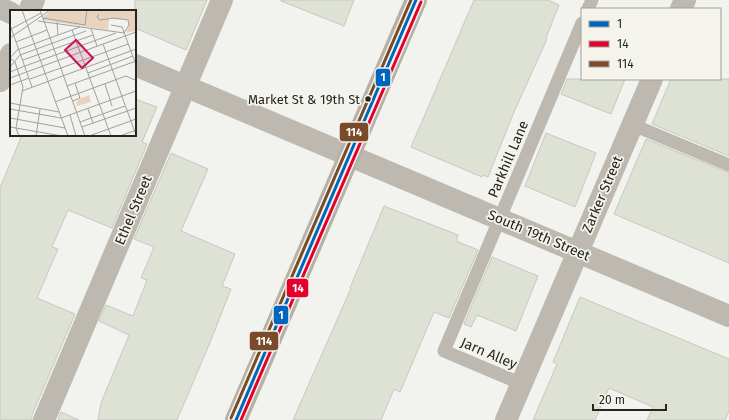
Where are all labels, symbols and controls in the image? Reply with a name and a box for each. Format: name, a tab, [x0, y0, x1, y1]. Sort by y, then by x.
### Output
legend	[581, 8, 721, 80]
inset map	[10, 10, 136, 136]
text: 1	[617, 17, 622, 31]
text: 14	[617, 37, 629, 51]
text: 114	[617, 57, 634, 71]
line badge: 1	[375, 68, 391, 87]
text: 1	[380, 71, 386, 84]
place label: Market St & 19th St	[248, 92, 360, 107]
marker: Market St & 19th St	[363, 94, 373, 104]
street label: Parkhill Lane	[485, 118, 532, 200]
line badge: 114	[339, 122, 369, 142]
text: 114	[346, 126, 362, 139]
street label: Zarker Street	[579, 152, 627, 235]
street label: Ethel Street	[111, 172, 156, 248]
street label: South 19th Street	[485, 206, 593, 265]
line badge: 14	[286, 278, 309, 298]
text: 14	[292, 282, 304, 295]
line badge: 1	[273, 305, 289, 325]
text: 1	[278, 309, 284, 322]
line badge: 114	[249, 331, 279, 351]
street label: Jarn Alley	[458, 334, 520, 373]
text: 114	[256, 335, 272, 348]
scale bar	[593, 386, 666, 412]
text: 20 m	[599, 393, 625, 407]

